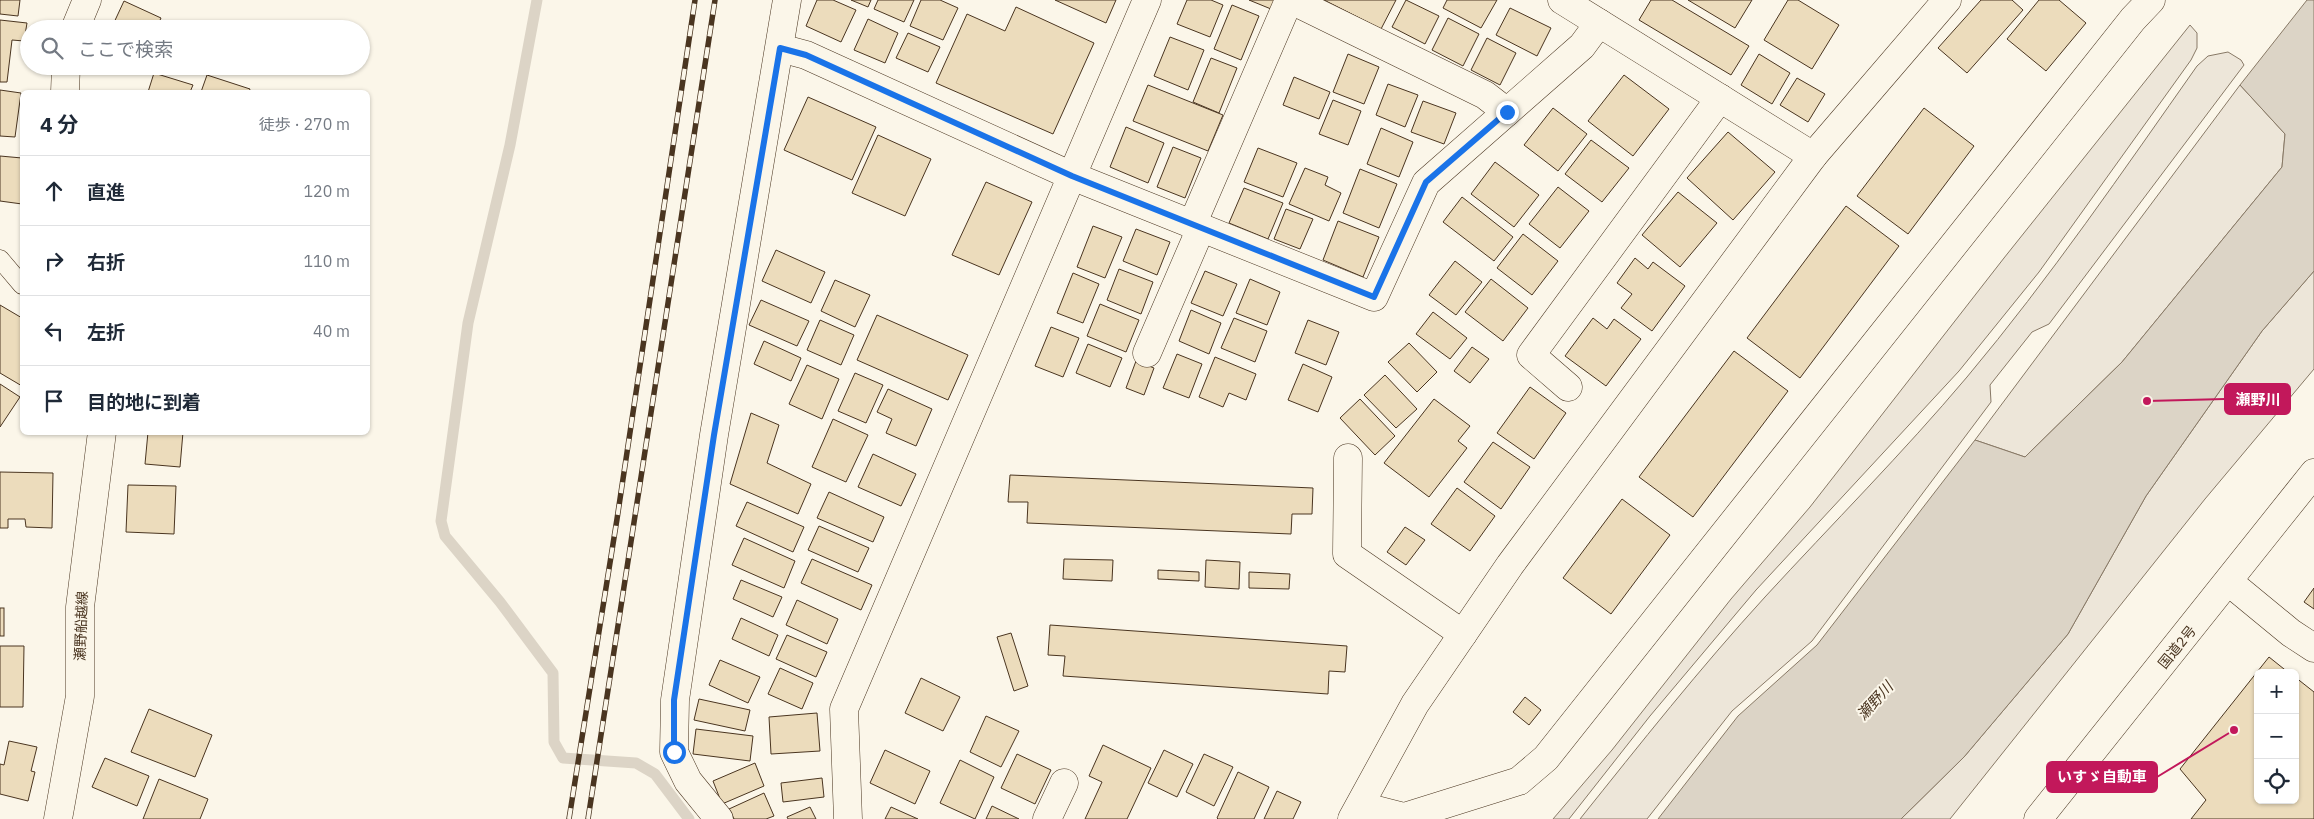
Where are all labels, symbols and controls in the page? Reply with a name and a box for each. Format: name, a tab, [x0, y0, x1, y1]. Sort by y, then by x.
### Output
search box	[20, 20, 370, 75]
icon: search	[38, 34, 66, 62]
text: ここで検索	[78, 37, 173, 61]
route end	[1496, 101, 1519, 124]
text: 4 分	[40, 110, 79, 138]
text: 徒歩 · 270 m	[259, 114, 350, 134]
icon: ahead	[40, 177, 68, 205]
text: 直進	[87, 180, 125, 204]
text: 120 m	[303, 181, 350, 201]
icon: right	[40, 247, 68, 275]
text: 右折	[87, 250, 125, 274]
text: 110 m	[303, 251, 350, 271]
icon: left	[40, 317, 68, 345]
text: 左折	[87, 320, 125, 344]
text: 40 m	[313, 321, 350, 341]
callout: 瀬野川	[2225, 384, 2290, 414]
icon: arrive	[40, 387, 68, 415]
text: 目的地に到着	[87, 390, 201, 414]
text: 瀬野川	[2235, 390, 2281, 409]
street label: 瀬野船越線	[71, 591, 91, 661]
street label: 国道2号	[2154, 622, 2200, 672]
map controls	[2254, 669, 2299, 804]
button: +	[2254, 669, 2299, 714]
water label: 瀬野川	[1853, 676, 1898, 724]
button: −	[2254, 714, 2299, 759]
route start	[663, 741, 686, 764]
button: locate	[2254, 759, 2299, 804]
callout: いすゞ自動車	[2047, 762, 2157, 792]
text: いすゞ自動車	[2057, 767, 2147, 786]

